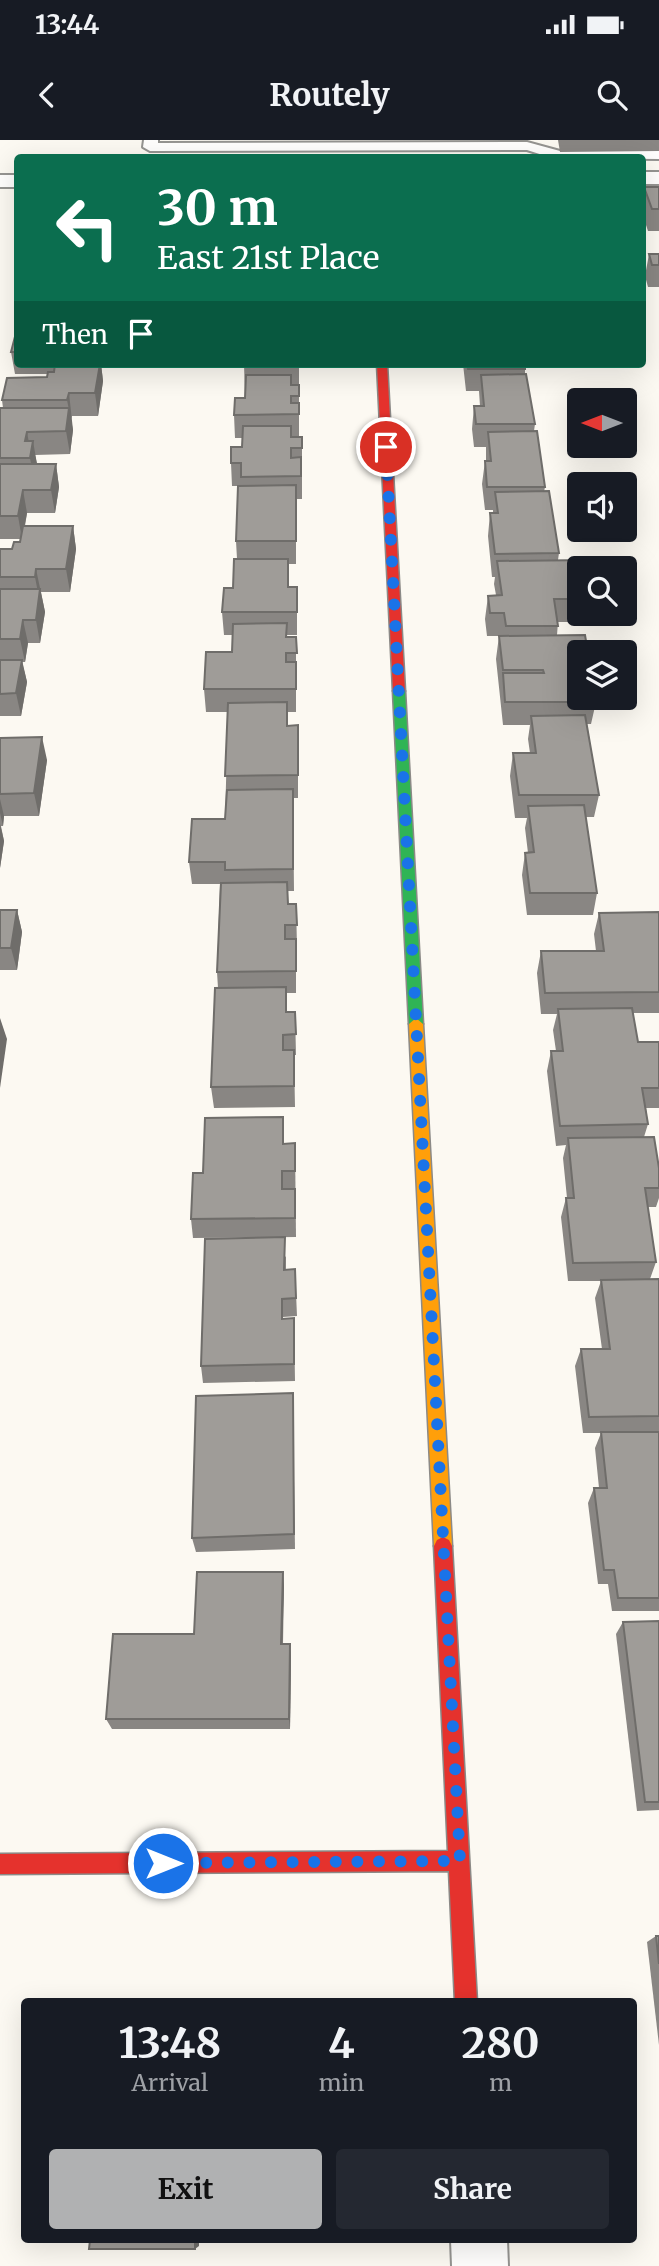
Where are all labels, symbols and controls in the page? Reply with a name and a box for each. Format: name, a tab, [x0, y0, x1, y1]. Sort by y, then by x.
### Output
text: 13:44	[35, 8, 99, 41]
text: Routely	[269, 75, 390, 115]
icon: back	[28, 76, 66, 114]
icon: search	[593, 76, 631, 114]
text: 30 m	[157, 177, 278, 238]
icon: left	[42, 182, 133, 273]
text: East 21st Place	[157, 238, 379, 278]
icon: arrive	[122, 315, 160, 353]
text: Then	[42, 318, 108, 351]
north arrow	[567, 388, 637, 458]
map controls	[567, 388, 637, 710]
pin	[356, 417, 416, 477]
icon: arrive	[367, 428, 405, 466]
button: sound	[567, 472, 637, 542]
button: search	[567, 556, 637, 626]
button: layers	[567, 640, 637, 710]
position arrow	[126, 1826, 200, 1900]
text: 13:48	[118, 2017, 221, 2069]
text: 4	[328, 2017, 355, 2069]
text: 280	[462, 2017, 540, 2069]
text: Arrival	[131, 2068, 208, 2097]
text: min	[319, 2068, 364, 2097]
text: m	[489, 2068, 512, 2097]
button: Exit	[49, 2149, 322, 2229]
button: Share	[336, 2149, 609, 2229]

